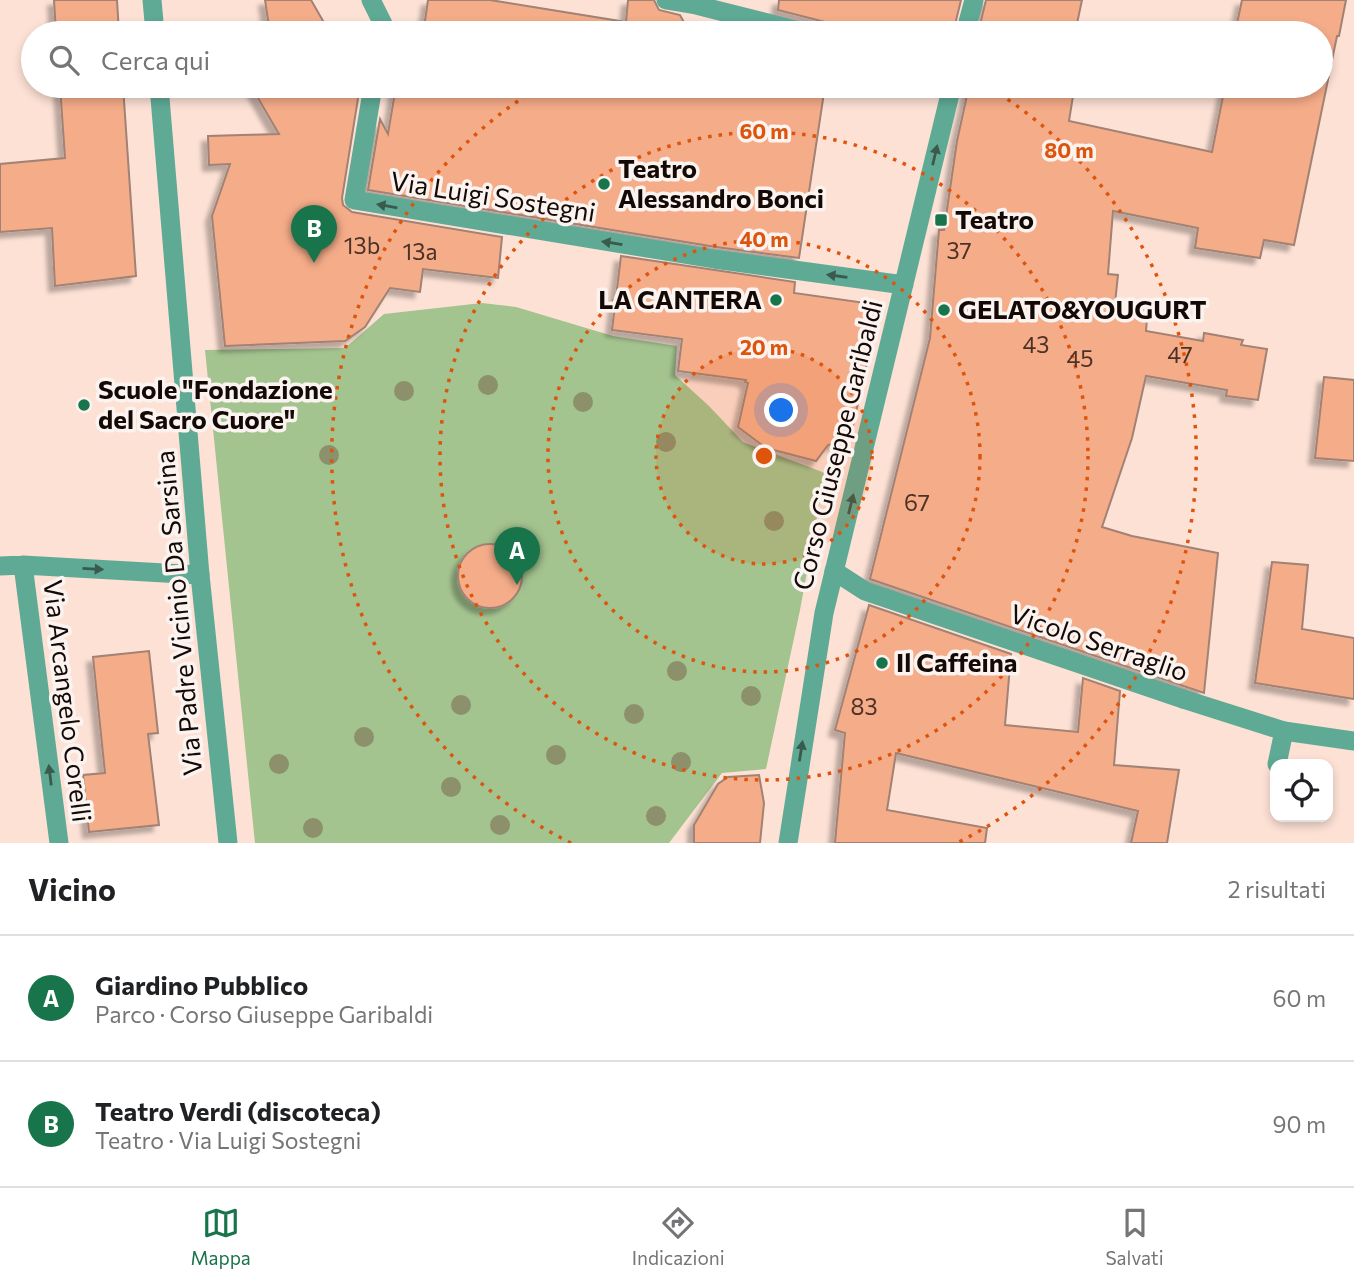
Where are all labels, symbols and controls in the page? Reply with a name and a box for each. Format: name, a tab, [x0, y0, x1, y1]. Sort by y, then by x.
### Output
search box	[21, 21, 1333, 98]
icon: search	[45, 41, 83, 79]
text: Cerca qui	[101, 44, 210, 75]
text: 60 m	[739, 118, 789, 143]
text: 80 m	[1044, 137, 1094, 162]
one-way arrow	[930, 144, 941, 166]
place label: Teatro Alessandro Bonci	[618, 152, 824, 213]
street label: Via Luigi Sostegni	[389, 164, 598, 227]
marker: Teatro Alessandro Bonci	[596, 176, 612, 192]
one-way arrow	[376, 200, 398, 211]
place label: Teatro	[955, 203, 1034, 234]
pin: B	[291, 205, 337, 263]
marker: Teatro	[933, 212, 949, 228]
text: 40 m	[739, 226, 789, 251]
house number: 13b	[344, 231, 380, 259]
house number: 37	[946, 236, 972, 264]
house number: 13a	[403, 237, 437, 265]
one-way arrow	[601, 237, 623, 248]
one-way arrow	[826, 270, 848, 281]
place label: LA CANTERA	[598, 283, 762, 314]
marker: LA CANTERA	[768, 292, 784, 308]
place label: GELATO&YOUGURT	[958, 293, 1207, 324]
street label: Corso Giuseppe Garibaldi	[785, 296, 888, 593]
marker: GELATO&YOUGURT	[936, 302, 952, 318]
house number: 43	[1023, 330, 1049, 358]
text: 20 m	[740, 334, 788, 359]
house number: 47	[1167, 340, 1193, 368]
house number: 45	[1066, 344, 1094, 372]
place label: Scuole "Fondazione del Sacro Cuore"	[98, 373, 333, 434]
your location	[764, 393, 798, 427]
marker: Scuole "Fondazione del Sacro Cuore"	[76, 397, 92, 413]
centre of rings	[752, 444, 776, 468]
street label: Via Padre Vicinio Da Sarsina	[148, 449, 207, 777]
house number: 67	[904, 488, 930, 516]
one-way arrow	[846, 493, 857, 515]
pin: A	[494, 527, 540, 585]
one-way arrow	[82, 564, 104, 575]
street label: Via Arcangelo Corelli	[38, 578, 99, 824]
street label: Vicolo Serraglio	[1006, 597, 1192, 687]
place label: Il Caffeina	[896, 646, 1018, 677]
marker: Il Caffeina	[874, 655, 890, 671]
house number: 83	[850, 692, 878, 720]
one-way arrow	[796, 740, 807, 762]
map controls	[1270, 759, 1333, 822]
button: locate	[1270, 759, 1333, 822]
one-way arrow	[45, 764, 56, 786]
text: Vicino	[28, 870, 116, 907]
text: 2 risultati	[1228, 875, 1326, 903]
text: Giardino Pubblico	[95, 969, 308, 1000]
text: A	[43, 984, 59, 1012]
text: 60 m	[1273, 984, 1326, 1012]
text: Parco · Corso Giuseppe Garibaldi	[95, 1000, 433, 1028]
text: Teatro Verdi (discoteca)	[95, 1095, 381, 1126]
text: B	[43, 1110, 59, 1138]
text: 90 m	[1273, 1110, 1326, 1138]
text: Teatro · Via Luigi Sostegni	[95, 1126, 362, 1154]
tab: Mappa	[190, 1204, 251, 1269]
tab: Indicazioni	[632, 1204, 725, 1269]
tab: Salvati	[1105, 1204, 1164, 1269]

